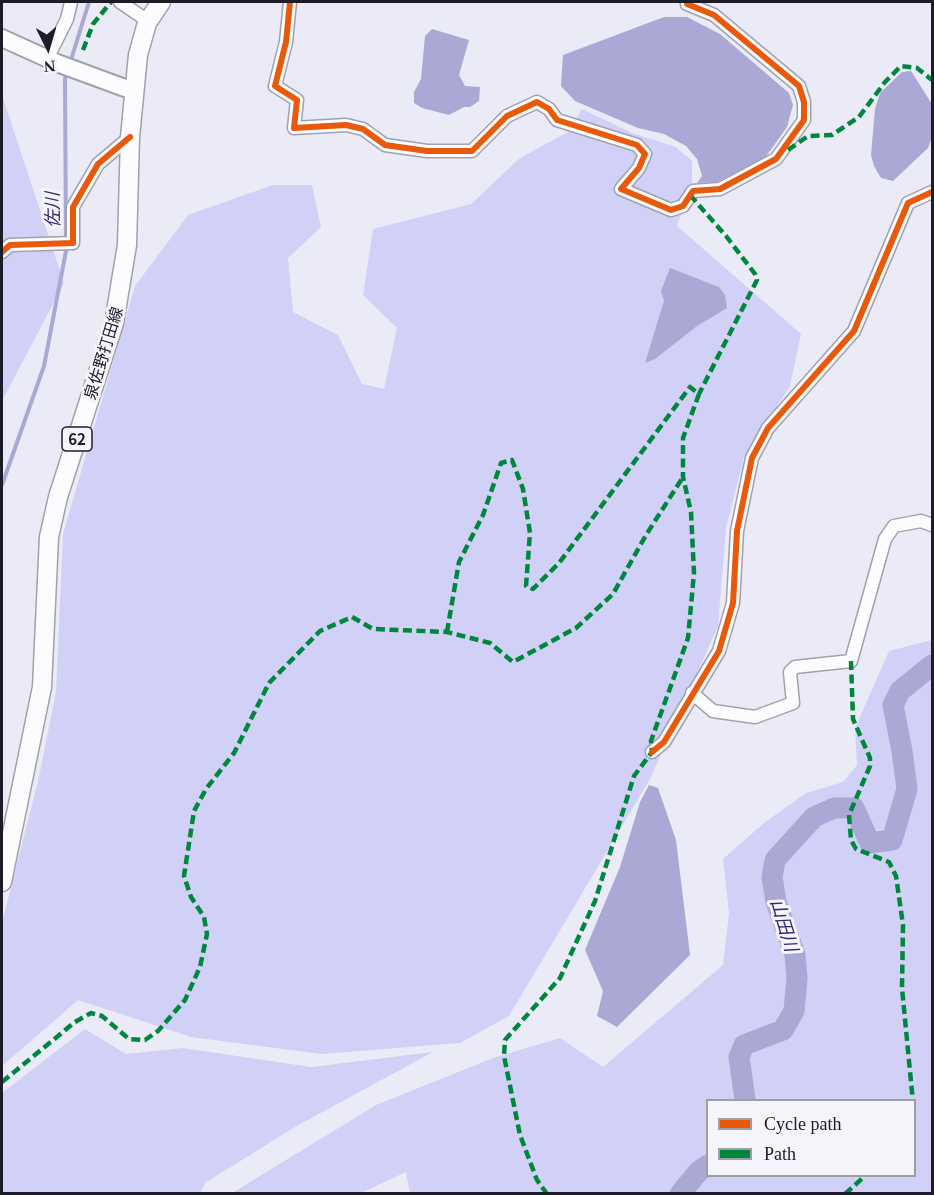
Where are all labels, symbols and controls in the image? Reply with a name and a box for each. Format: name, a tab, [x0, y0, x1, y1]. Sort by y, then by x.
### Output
north arrow	[18, 18, 78, 78]
text: N	[43, 57, 56, 75]
water label: 佐川	[41, 192, 63, 228]
street label: 泉佐野打田線	[80, 304, 126, 402]
road number: 62	[62, 427, 92, 451]
water label: 山田川	[767, 896, 803, 954]
legend	[706, 1099, 916, 1177]
text: Cycle path	[764, 1114, 841, 1134]
text: Path	[764, 1144, 796, 1164]

